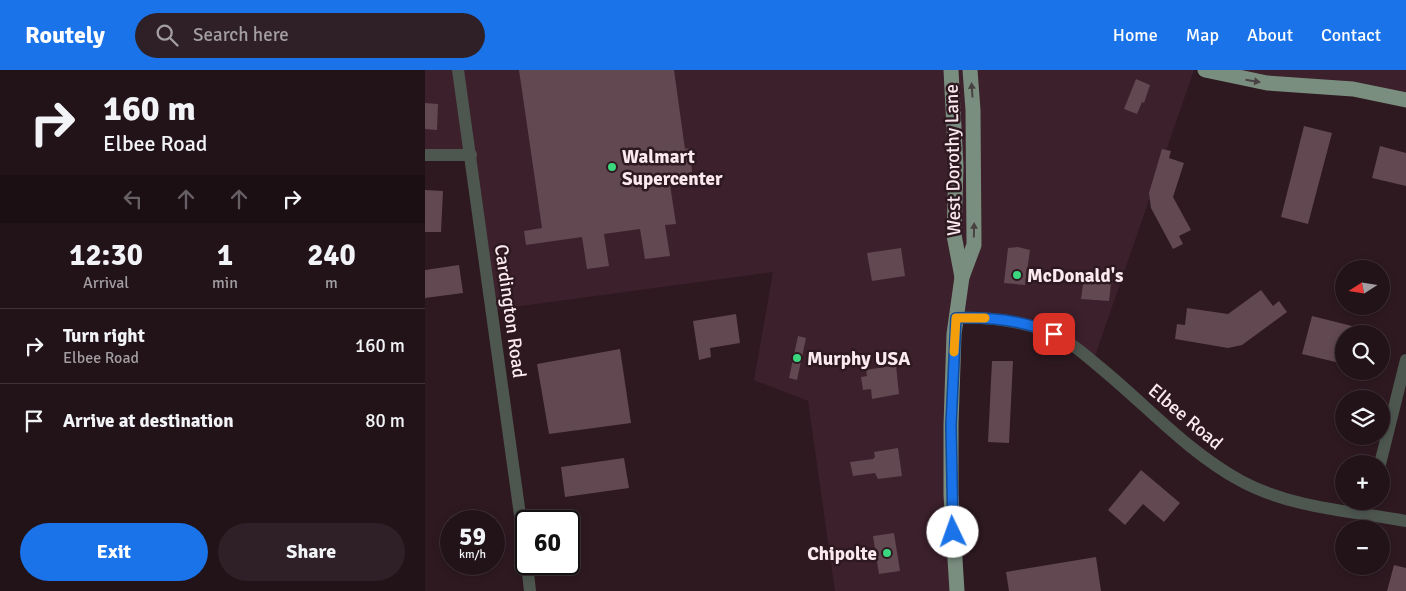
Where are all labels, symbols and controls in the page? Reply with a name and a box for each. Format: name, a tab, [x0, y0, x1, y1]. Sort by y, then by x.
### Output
search box	[135, 13, 485, 58]
text: Routely	[25, 20, 105, 50]
icon: search	[153, 21, 181, 49]
text: Search here	[193, 23, 289, 47]
text: Home	[1113, 24, 1158, 46]
text: Map	[1186, 24, 1219, 46]
text: About	[1247, 24, 1293, 46]
text: Contact	[1321, 24, 1381, 46]
one-way arrow	[1245, 77, 1261, 85]
one-way arrow	[967, 82, 975, 98]
street label: West Dorothy Lane	[940, 84, 966, 236]
text: 160 m	[103, 87, 196, 130]
icon: right	[20, 90, 85, 155]
text: Elbee Road	[103, 130, 207, 157]
place label: Walmart Supercenter	[622, 145, 723, 191]
marker: Walmart Supercenter	[606, 161, 618, 173]
icon: left	[119, 185, 147, 213]
icon: ahead	[172, 185, 200, 213]
icon: ahead	[225, 185, 253, 213]
icon: right	[278, 185, 306, 213]
one-way arrow	[971, 222, 979, 238]
text: 12:30	[69, 237, 143, 274]
text: 1	[217, 237, 233, 274]
text: 240	[307, 237, 356, 274]
street label: Cardington Road	[489, 243, 531, 380]
north arrow	[1335, 260, 1390, 315]
map controls	[1335, 260, 1390, 575]
place label: McDonald's	[1027, 264, 1123, 288]
marker: McDonald's	[1011, 269, 1023, 281]
text: Arrival	[83, 273, 129, 293]
text: min	[212, 273, 238, 293]
text: m	[325, 273, 338, 293]
pin	[1033, 313, 1075, 355]
icon: arrive	[1040, 320, 1068, 348]
text: Turn right	[63, 324, 145, 348]
button: search	[1335, 325, 1390, 380]
icon: right	[20, 332, 48, 360]
text: 160 m	[355, 334, 405, 358]
place label: Murphy USA	[807, 347, 910, 371]
text: Elbee Road	[63, 348, 139, 368]
marker: Murphy USA	[791, 352, 803, 364]
street label: Elbee Road	[1143, 379, 1228, 455]
button: layers	[1335, 390, 1390, 445]
icon: arrive	[20, 407, 48, 435]
text: Arrive at destination	[63, 409, 234, 433]
text: 80 m	[365, 409, 405, 433]
button: +	[1335, 455, 1390, 510]
position arrow	[926, 505, 978, 557]
speed limit sign: 60	[515, 510, 580, 575]
button: −	[1335, 520, 1390, 575]
text: 59	[459, 521, 486, 552]
button: Exit	[20, 523, 208, 581]
button: Share	[218, 523, 405, 581]
place label: Chipolte	[807, 542, 877, 566]
text: km/h	[459, 547, 486, 562]
marker: Chipolte	[881, 547, 893, 559]

